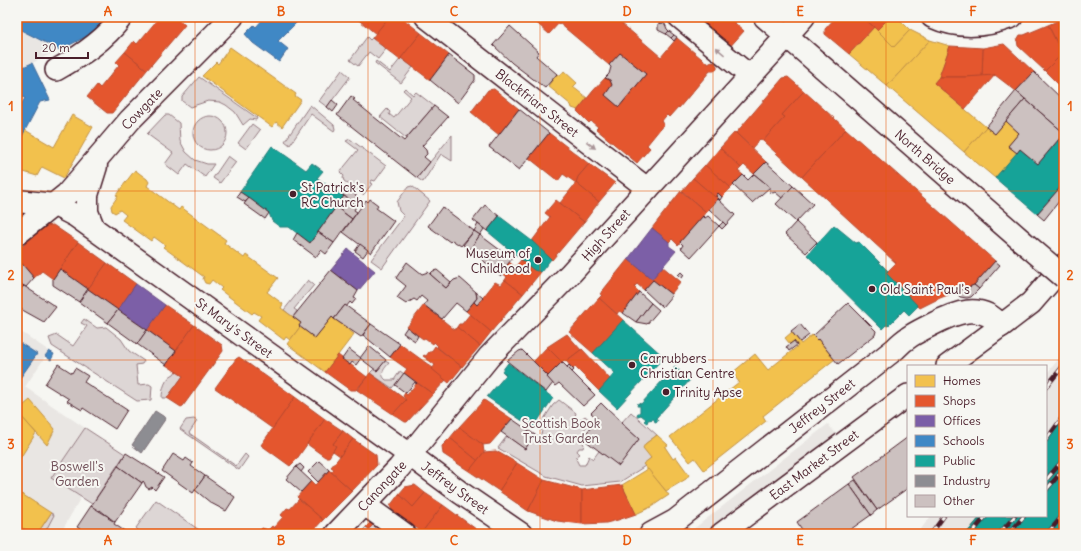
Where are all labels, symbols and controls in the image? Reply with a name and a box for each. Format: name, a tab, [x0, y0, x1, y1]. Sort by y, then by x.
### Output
text: A	[104, 3, 113, 20]
text: B	[277, 3, 286, 20]
text: C	[450, 3, 459, 20]
text: D	[622, 3, 632, 20]
text: E	[796, 3, 804, 20]
text: F	[969, 3, 977, 20]
scale bar	[36, 34, 88, 60]
text: 20 m	[42, 40, 70, 55]
one-way arrow	[715, 47, 725, 56]
street label: Blackfriars Street	[492, 65, 582, 141]
street label: Cowgate	[118, 84, 166, 134]
text: 1	[8, 98, 14, 115]
text: 1	[1067, 98, 1073, 115]
street label: North Bridge	[891, 126, 959, 188]
one-way arrow	[586, 141, 596, 149]
place label: St Patrick's RC Church	[301, 179, 365, 211]
marker: St Patrick's RC Church	[288, 189, 298, 199]
street label: High Street	[578, 205, 634, 265]
place label: Museum of Childhood	[465, 245, 531, 277]
marker: Museum of Childhood	[533, 255, 543, 265]
text: 2	[7, 267, 15, 284]
text: 2	[1066, 267, 1074, 284]
place label: Old Saint Paul's	[880, 281, 970, 298]
marker: Old Saint Paul's	[867, 284, 877, 294]
street label: St Mary's Street	[192, 294, 276, 362]
place label: Carrubbers Christian Centre	[640, 350, 734, 382]
marker: Carrubbers Christian Centre	[627, 360, 637, 370]
legend	[907, 365, 1047, 517]
text: Homes	[943, 373, 981, 388]
street label: Jeffrey Street	[786, 375, 859, 437]
place label: Trinity Apse	[674, 384, 742, 401]
marker: Trinity Apse	[661, 387, 671, 397]
text: Shops	[943, 393, 976, 408]
text: Offices	[943, 413, 981, 428]
park label: Scottish Book Trust Garden	[522, 415, 601, 447]
street label: East Market Street	[766, 426, 862, 504]
text: Schools	[943, 433, 984, 448]
text: 3	[7, 436, 15, 453]
text: 3	[1066, 436, 1074, 453]
text: Public	[943, 453, 975, 468]
street label: Canongate	[354, 457, 410, 515]
park label: Boswell's Garden	[50, 458, 104, 490]
street label: Jeffrey Street	[418, 458, 493, 519]
text: Industry	[943, 473, 990, 488]
text: Other	[943, 493, 975, 508]
text: A	[104, 532, 113, 549]
text: B	[277, 532, 286, 549]
text: C	[450, 532, 459, 549]
text: D	[622, 532, 632, 549]
text: E	[796, 532, 804, 549]
text: F	[969, 532, 977, 549]

